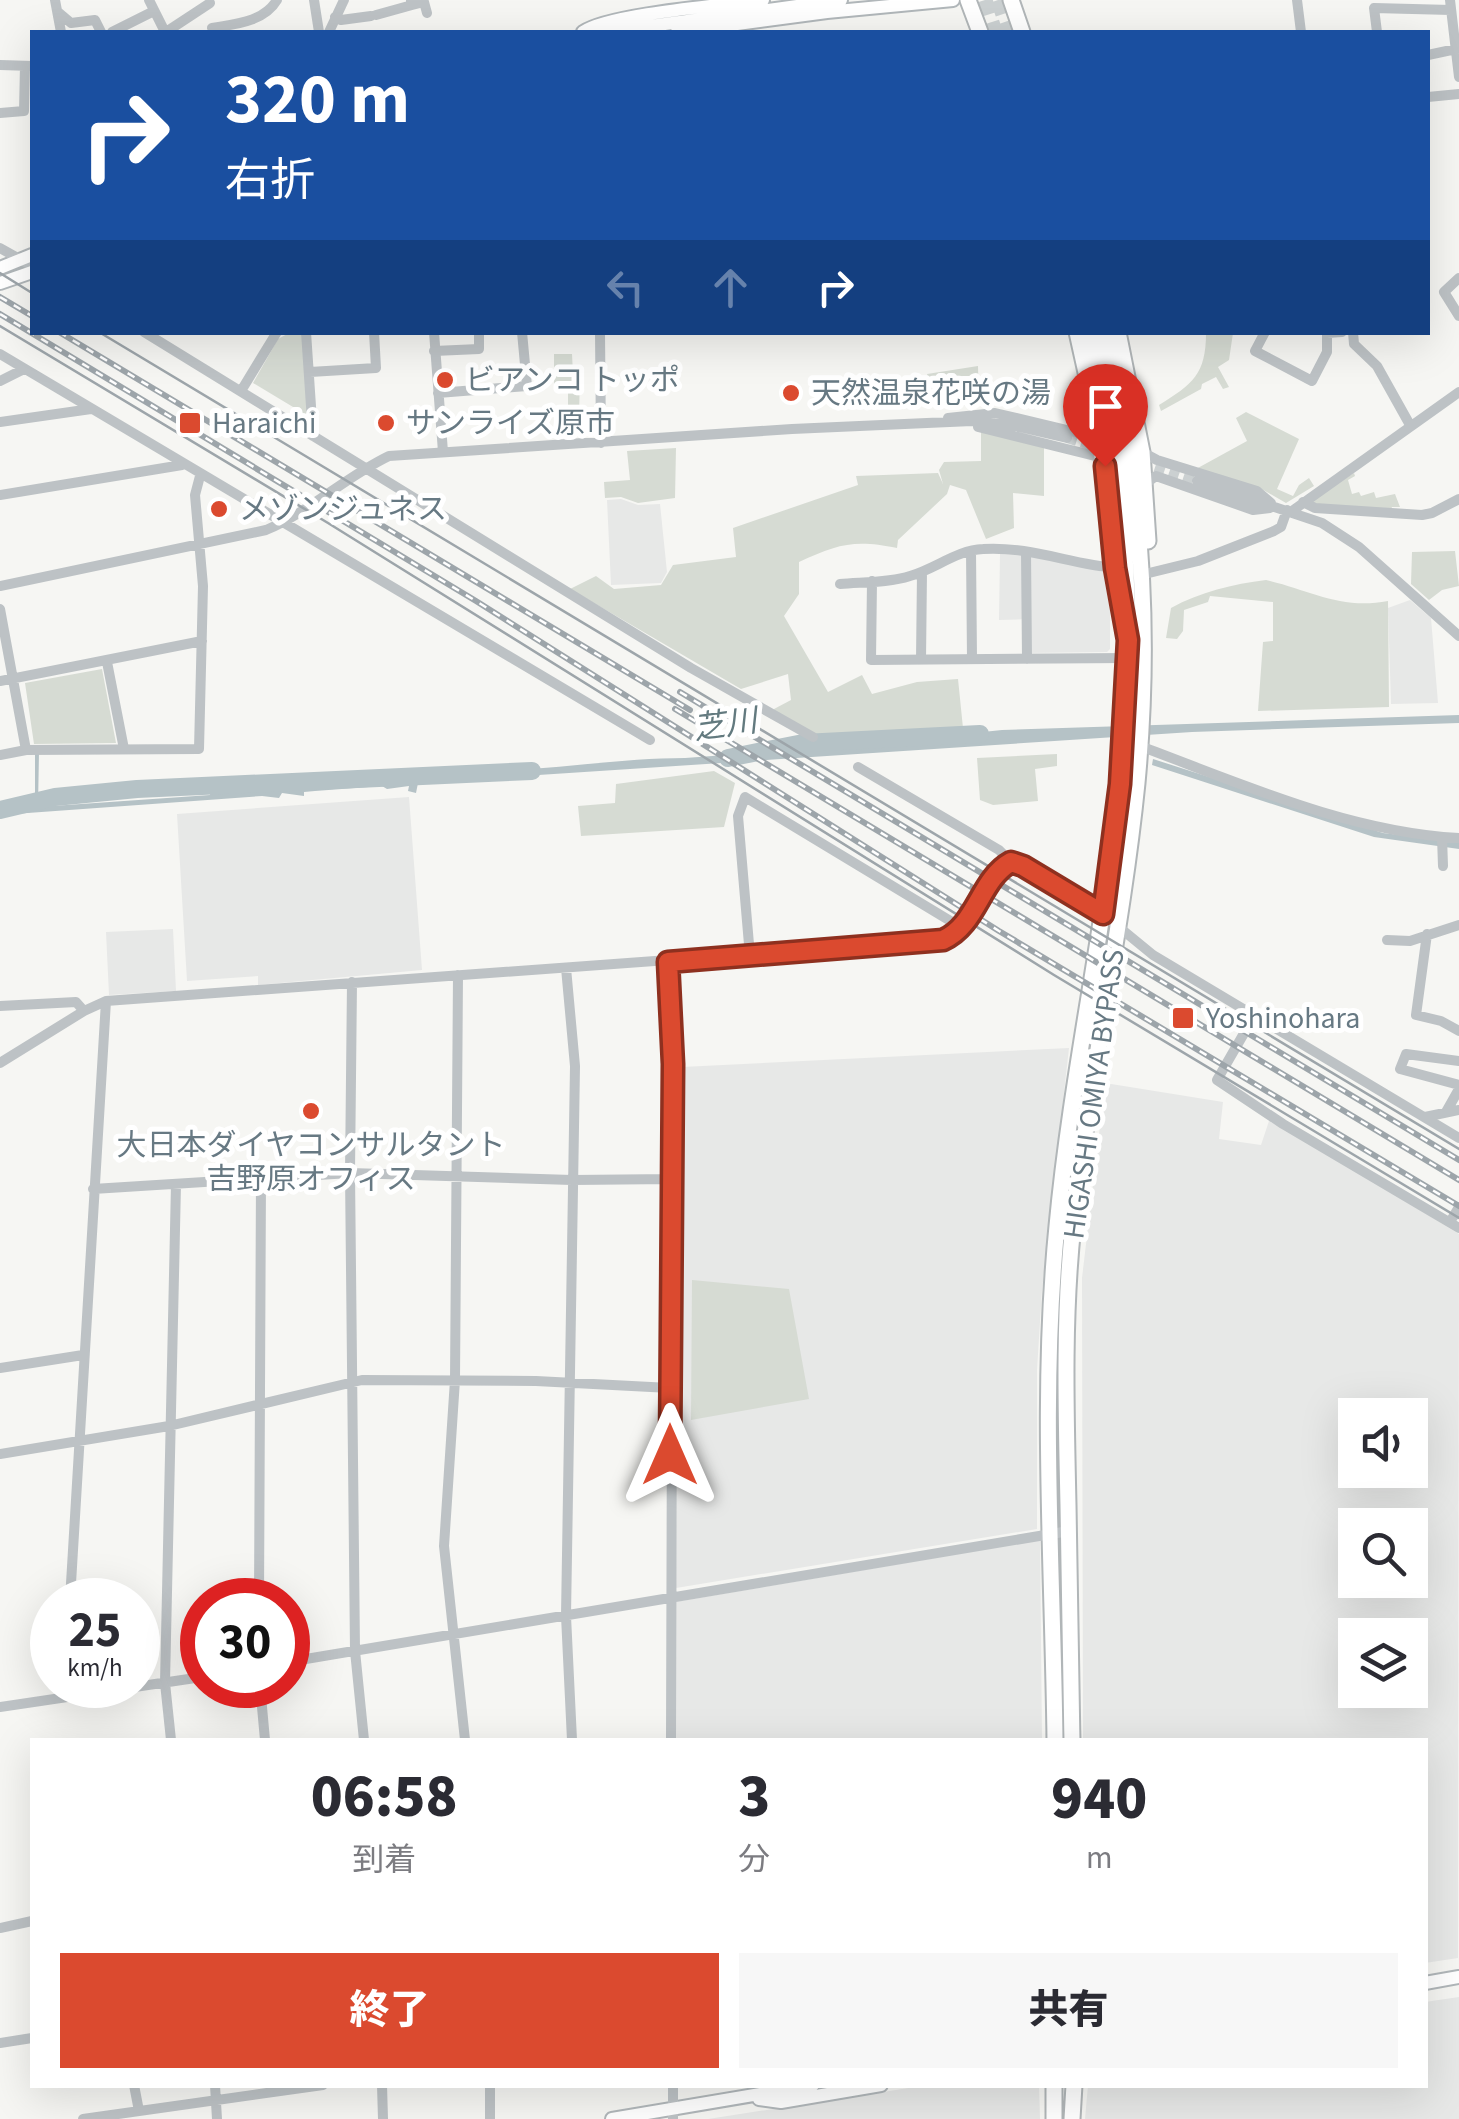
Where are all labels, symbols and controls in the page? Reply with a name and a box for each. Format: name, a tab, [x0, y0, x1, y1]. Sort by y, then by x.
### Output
text: 320 m	[225, 50, 410, 150]
icon: right	[60, 70, 190, 200]
text: 右折	[225, 149, 315, 213]
icon: left	[598, 260, 653, 315]
icon: ahead	[703, 260, 758, 315]
icon: right	[808, 260, 863, 315]
place label: ビアンコ トッポ	[465, 359, 680, 402]
pin	[1063, 364, 1148, 467]
marker: ビアンコ トッポ	[434, 369, 456, 391]
place label: 天然温泉花咲の湯	[811, 372, 1051, 415]
icon: arrive	[1078, 379, 1133, 434]
marker: 天然温泉花咲の湯	[780, 382, 802, 404]
place label: Haraichi	[212, 402, 316, 445]
place label: サンライズ原市	[406, 402, 615, 445]
marker: Haraichi	[177, 410, 203, 436]
marker: サンライズ原市	[375, 412, 397, 434]
place label: メゾンジュネス	[239, 488, 447, 531]
marker: メゾンジュネス	[208, 498, 230, 520]
water label: 芝川	[690, 697, 763, 752]
street label: HIGASHI OMIYA BYPASS	[1052, 946, 1136, 1242]
place label: Yoshinohara	[1205, 997, 1360, 1040]
marker: Yoshinohara	[1170, 1005, 1196, 1031]
marker: 大日本ダイヤコンサルタント 吉野原オフィス	[300, 1100, 322, 1122]
place label: 大日本ダイヤコンサルタント 吉野原オフィス	[116, 1124, 506, 1201]
map controls	[1338, 1398, 1428, 1708]
button: sound	[1338, 1398, 1428, 1488]
position arrow	[618, 1403, 722, 1507]
button: search	[1338, 1508, 1428, 1598]
speed limit sign: 30	[180, 1578, 310, 1708]
text: 25	[69, 1595, 121, 1666]
button: layers	[1338, 1618, 1428, 1708]
text: km/h	[67, 1650, 123, 1686]
text: 06:58	[311, 1755, 458, 1840]
text: 3	[738, 1755, 770, 1840]
text: 940	[1051, 1757, 1147, 1842]
text: m	[1086, 1835, 1112, 1881]
text: 到着	[352, 1837, 416, 1883]
text: 分	[738, 1837, 770, 1883]
button: 終了	[60, 1953, 719, 2068]
button: 共有	[739, 1953, 1398, 2068]

